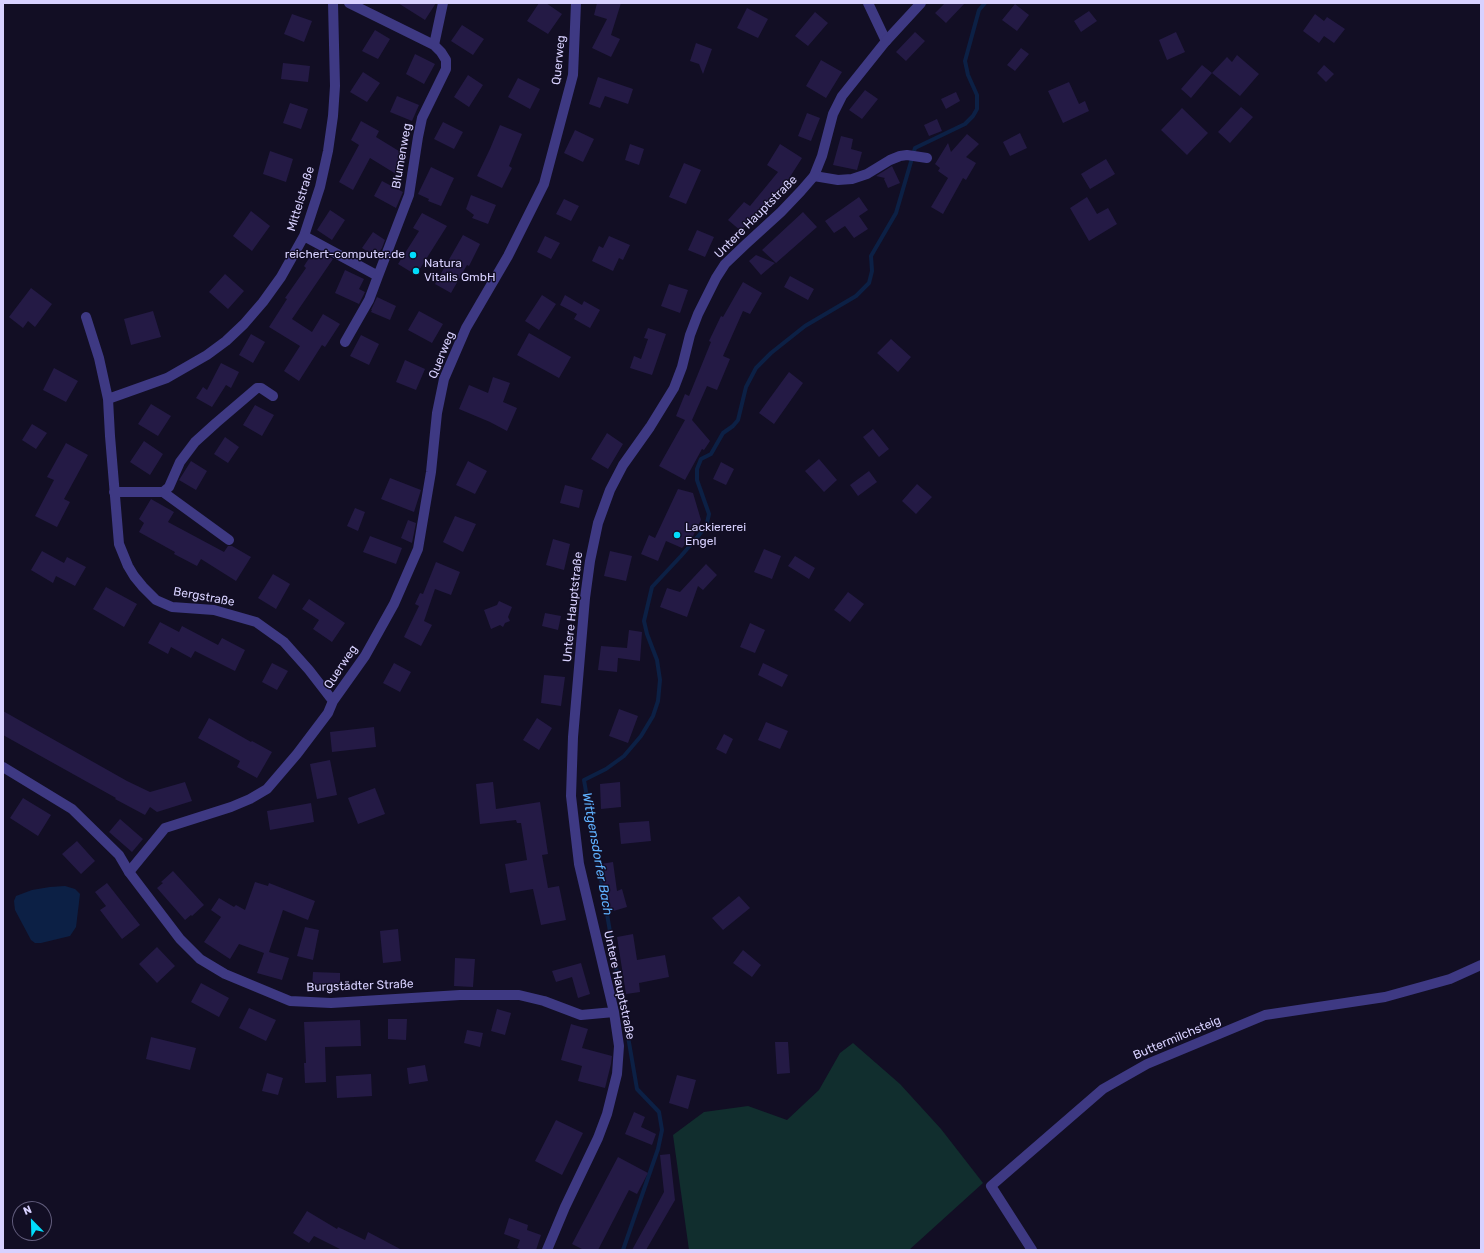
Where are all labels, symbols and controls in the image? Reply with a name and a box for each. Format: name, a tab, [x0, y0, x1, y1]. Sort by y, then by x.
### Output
street label: Querweg	[549, 34, 569, 86]
street label: Blumenweg	[389, 122, 415, 190]
street label: Mittelstraße	[284, 165, 318, 233]
street label: Untere Hauptstraße	[712, 173, 800, 261]
place label: reichert-computer.de	[285, 248, 405, 262]
marker: reichert-computer.de	[408, 250, 418, 260]
place label: Natura Vitalis GmbH	[424, 257, 495, 285]
marker: Natura Vitalis GmbH	[411, 266, 421, 276]
street label: Querweg	[426, 329, 458, 381]
place label: Lackiererei Engel	[685, 521, 746, 549]
marker: Lackiererei Engel	[672, 530, 682, 540]
street label: Untere Hauptstraße	[560, 551, 586, 663]
street label: Bergstraße	[172, 585, 236, 609]
street label: Querweg	[321, 642, 361, 692]
water label: Wittgensdorfer Bach	[578, 791, 616, 917]
street label: Untere Hauptstraße	[600, 929, 638, 1041]
street label: Burgstädter Straße	[306, 977, 414, 995]
street label: Buttermilchsteig	[1131, 1013, 1223, 1063]
north arrow	[12, 1201, 52, 1241]
text: N	[21, 1203, 34, 1218]

